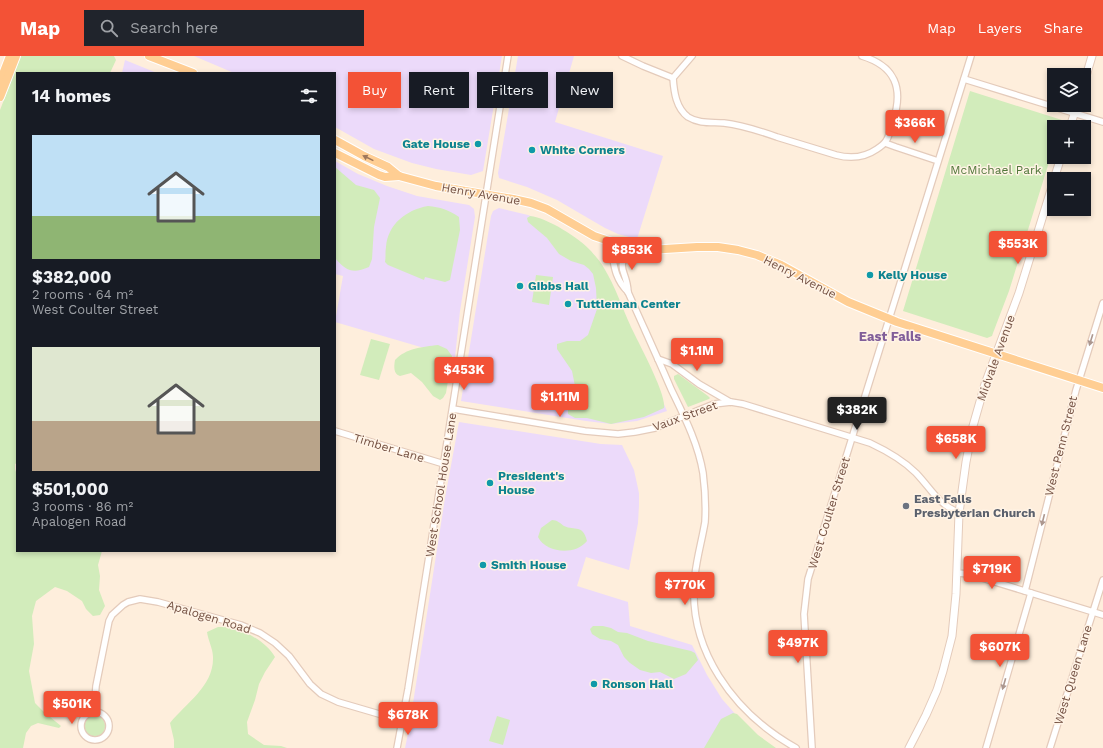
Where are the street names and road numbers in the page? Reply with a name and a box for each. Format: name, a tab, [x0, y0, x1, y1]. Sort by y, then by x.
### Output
street label: Henry Avenue	[440, 180, 522, 208]
street label: Henry Avenue	[761, 253, 839, 301]
street label: Midvale Avenue	[974, 313, 1018, 403]
street label: West Penn Street	[1042, 394, 1080, 498]
street label: Vaux Street	[651, 398, 719, 434]
street label: West School House Lane	[423, 412, 459, 558]
street label: Timber Lane	[352, 431, 426, 465]
street label: West Coulter Street	[805, 455, 853, 571]
street label: Apalogen Road	[165, 598, 253, 636]
street label: West Queen Lane	[1051, 623, 1095, 727]

